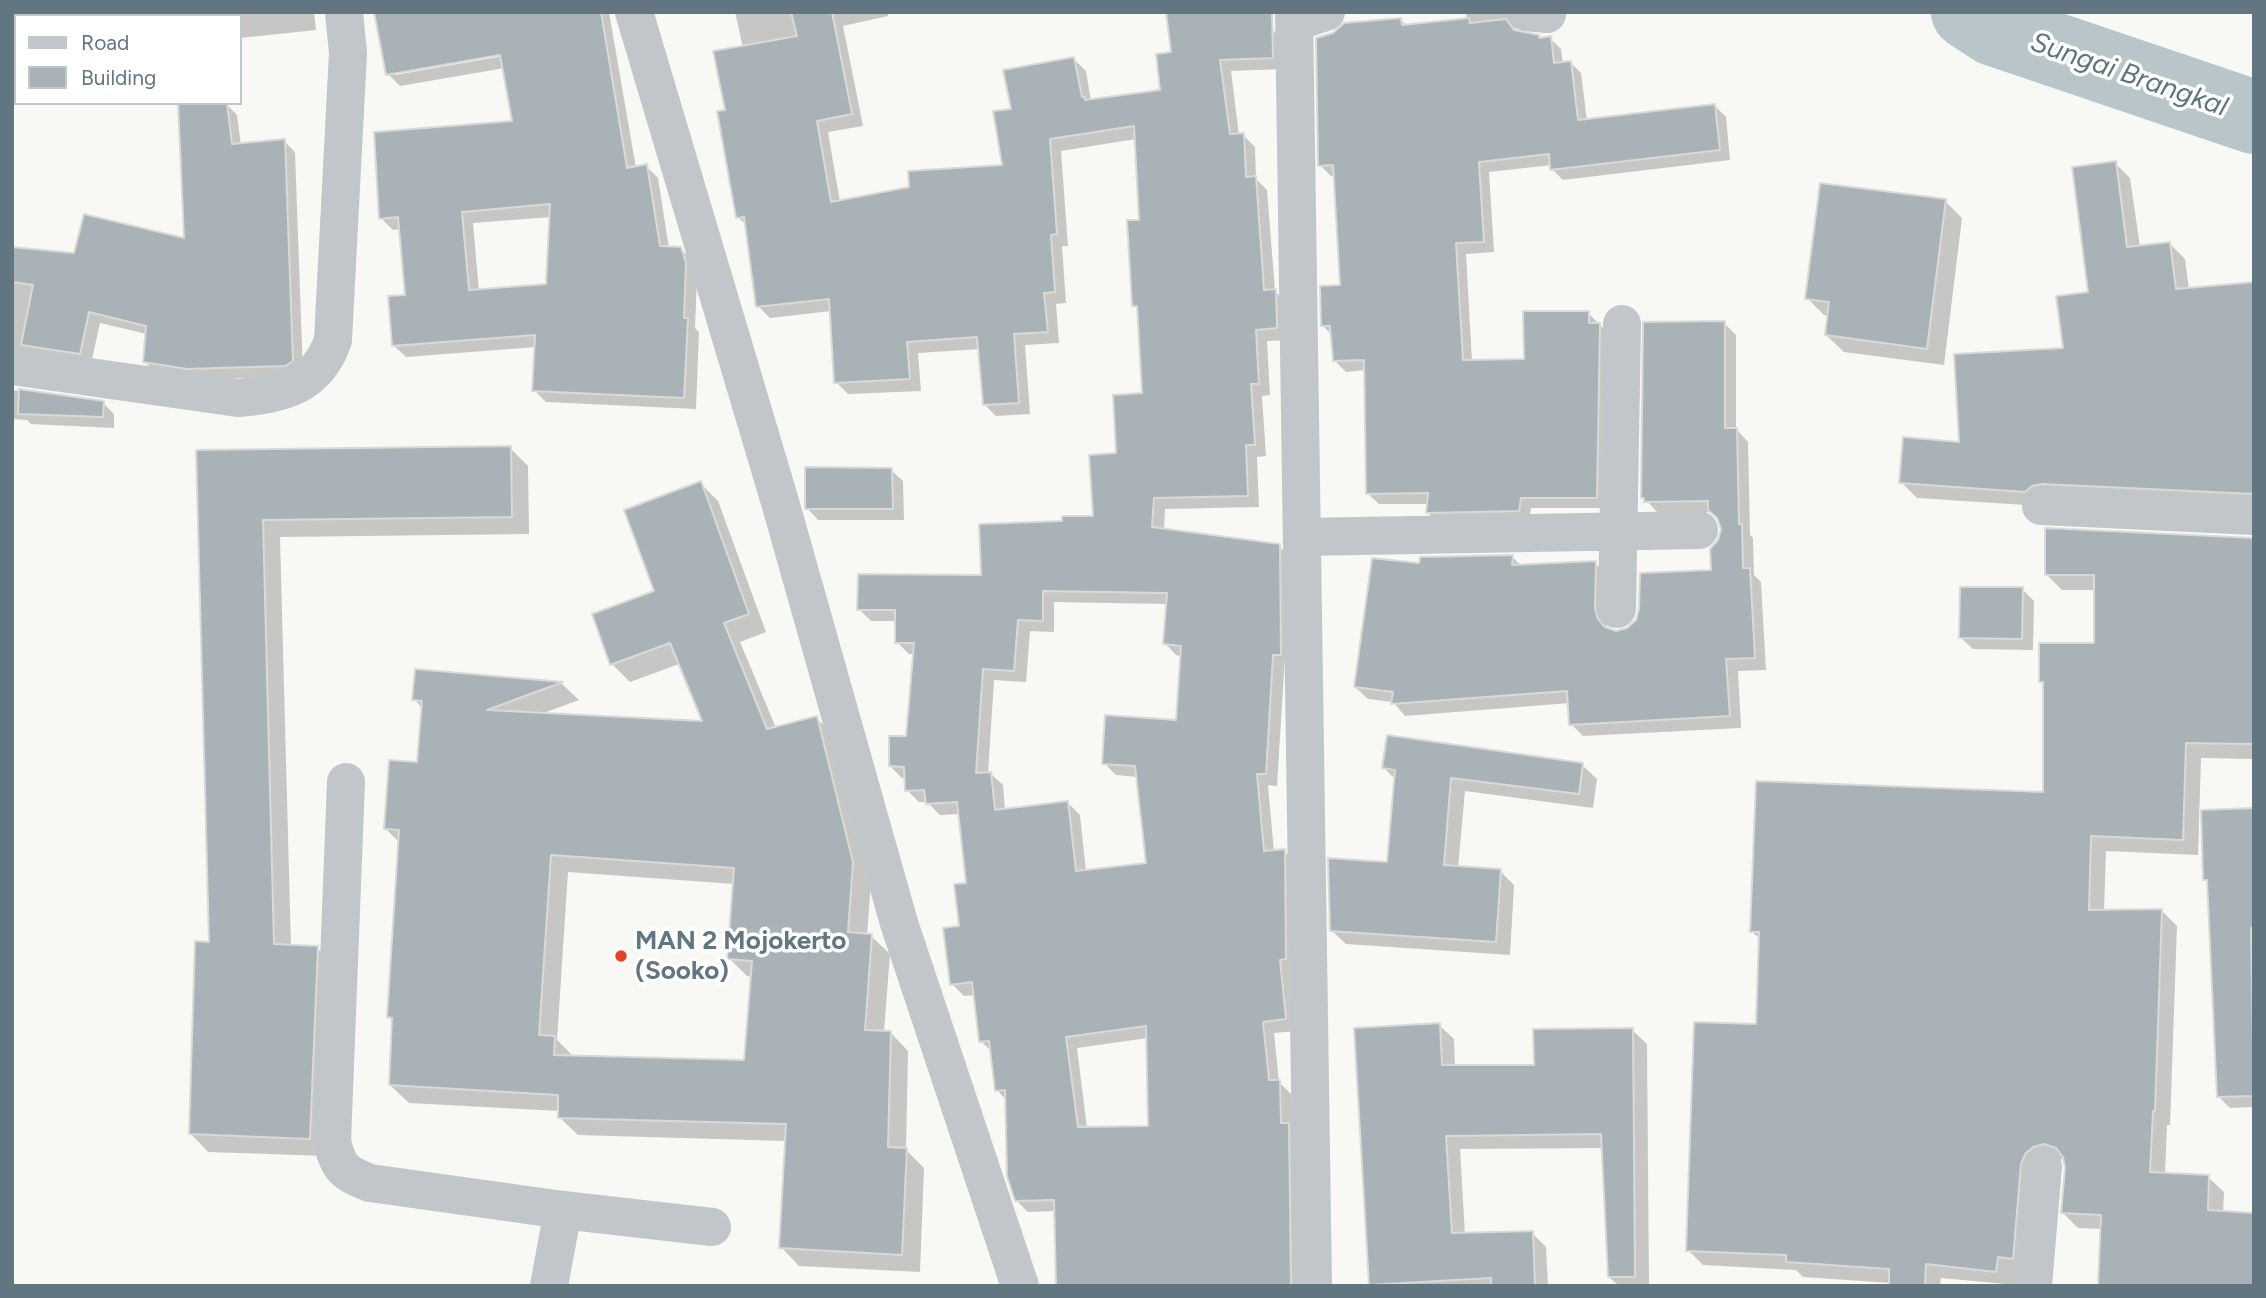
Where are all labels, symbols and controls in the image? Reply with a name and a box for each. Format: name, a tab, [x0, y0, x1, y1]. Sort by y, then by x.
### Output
legend	[14, 14, 242, 105]
water label: Sungai Brangkal	[2026, 26, 2232, 124]
text: Road	[81, 30, 129, 55]
text: Building	[81, 65, 156, 90]
place label: MAN 2 Mojokerto (Sooko)	[635, 925, 846, 986]
marker: MAN 2 Mojokerto (Sooko)	[613, 948, 629, 964]

